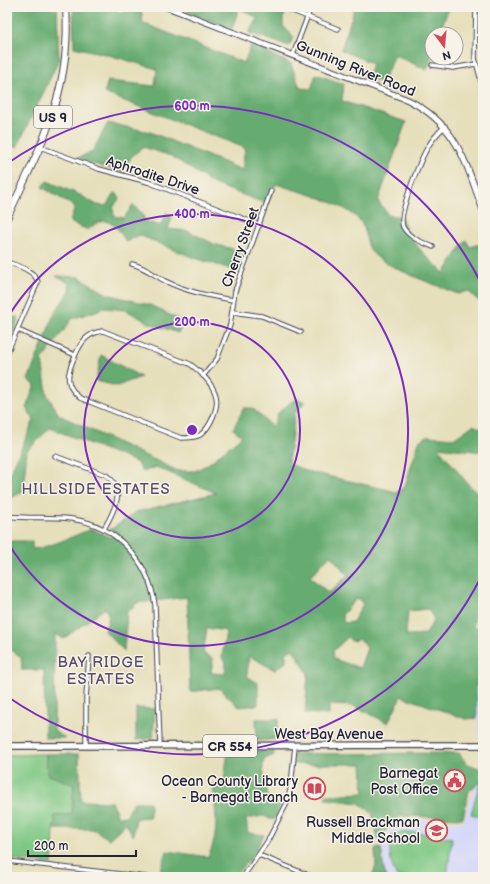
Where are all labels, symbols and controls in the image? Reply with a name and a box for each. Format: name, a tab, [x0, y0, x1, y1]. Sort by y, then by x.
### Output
north arrow	[424, 26, 464, 66]
street label: Gunning River Road	[294, 37, 418, 100]
text: N	[441, 48, 452, 63]
text: 600 m	[174, 99, 210, 114]
road number: US 9	[34, 106, 72, 128]
street label: Aphrodite Drive	[104, 152, 202, 199]
street label: Cherry Street	[218, 204, 263, 290]
text: 400 m	[174, 207, 210, 222]
text: 200 m	[174, 315, 210, 330]
centre of rings	[185, 423, 199, 437]
district label: HILLSIDE ESTATES	[21, 480, 171, 499]
district label: BAY RIDGE ESTATES	[57, 653, 145, 689]
street label: West Bay Avenue	[275, 726, 383, 743]
road number: CR 554	[203, 735, 257, 757]
place label: Barnegat Post Office	[370, 765, 439, 798]
public building icon: Barnegat Post Office	[441, 768, 467, 794]
place label: Ocean County Library - Barnegat Branch	[161, 773, 299, 806]
library icon: Ocean County Library - Barnegat Branch	[301, 776, 327, 802]
place label: Russell Brackman Middle School	[306, 814, 420, 847]
school or university icon: Russell Brackman Middle School	[423, 817, 449, 843]
scale bar	[28, 832, 136, 858]
text: 200 m	[34, 839, 68, 854]

